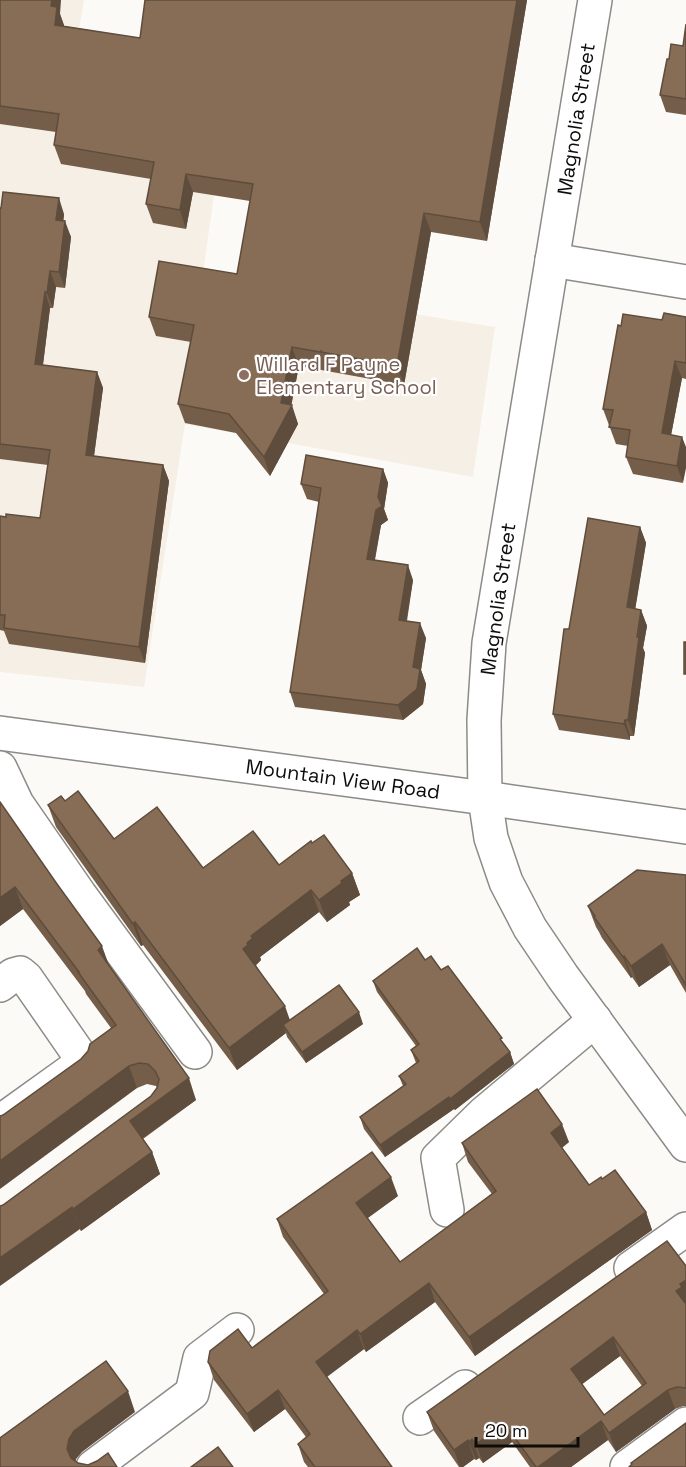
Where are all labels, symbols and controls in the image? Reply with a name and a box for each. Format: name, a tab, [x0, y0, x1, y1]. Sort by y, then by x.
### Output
street label: Magnolia Street	[551, 41, 601, 197]
place label: Willard F Payne Elementary School	[256, 351, 437, 400]
marker: Willard F Payne Elementary School	[237, 368, 251, 382]
street label: Magnolia Street	[474, 521, 522, 677]
street label: Mountain View Road	[244, 753, 442, 805]
scale bar	[476, 1410, 578, 1448]
text: 20 m	[485, 1419, 528, 1442]

